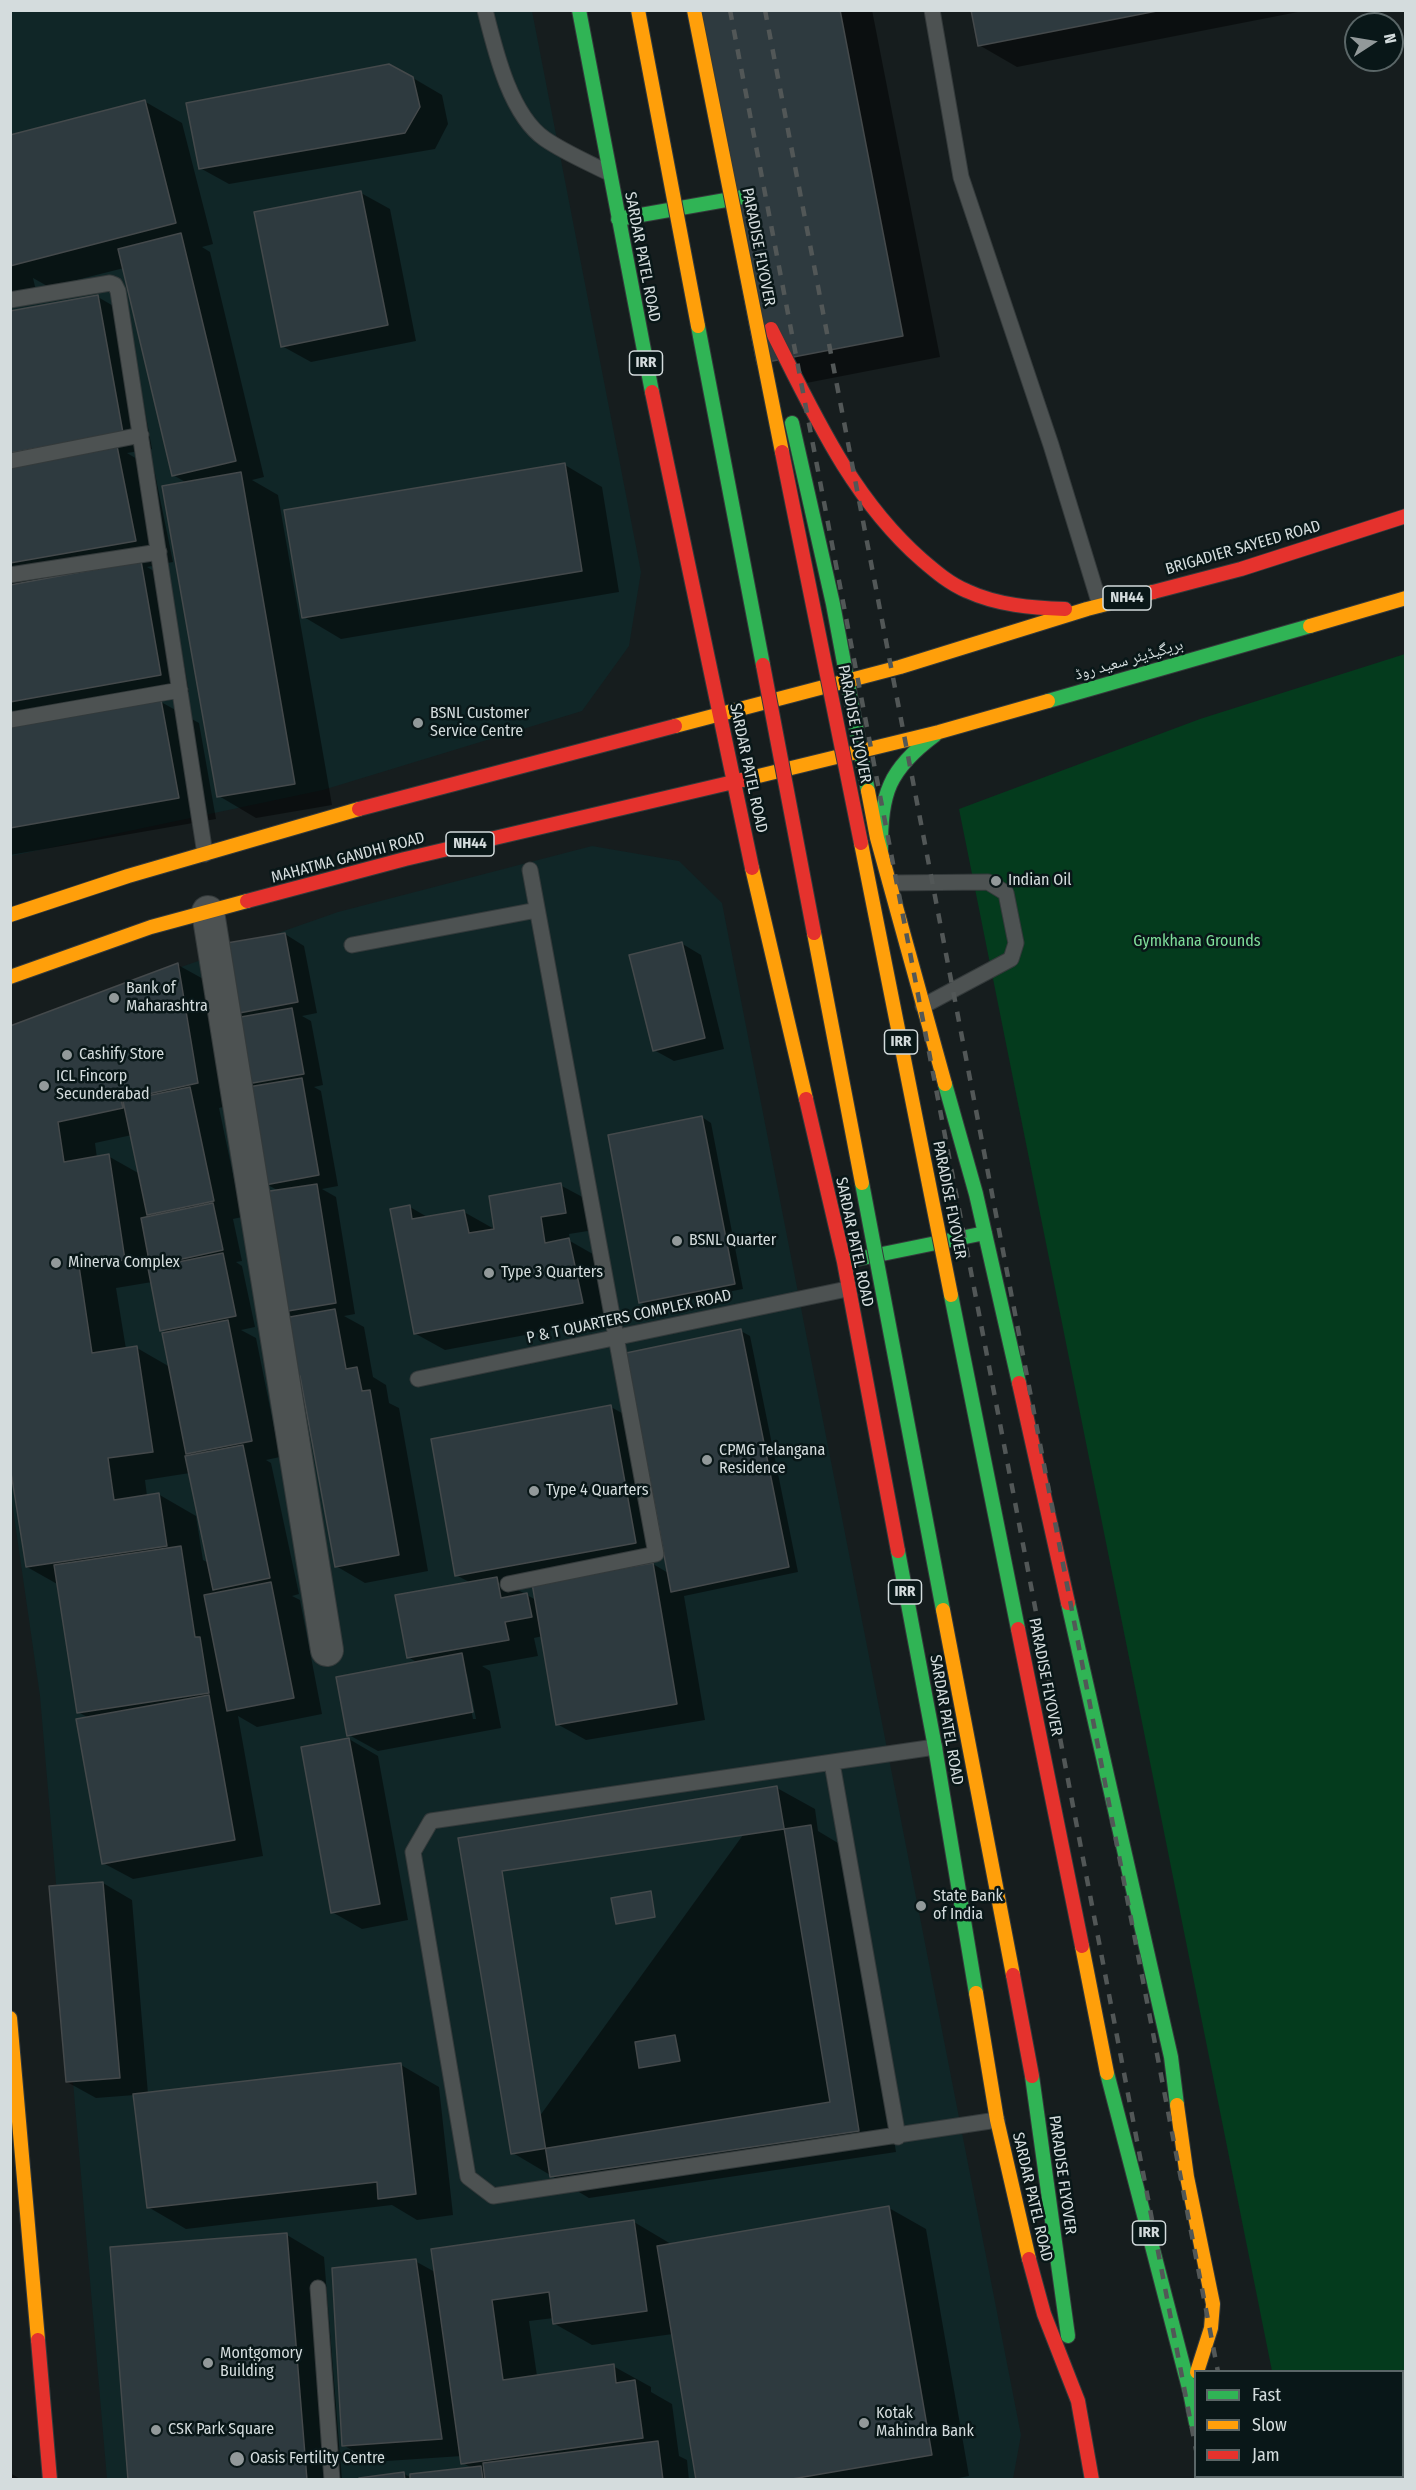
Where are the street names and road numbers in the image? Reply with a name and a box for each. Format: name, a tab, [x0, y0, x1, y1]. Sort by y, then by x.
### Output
street label: PARADISE FLYOVER	[737, 186, 779, 308]
street label: SARDAR PATEL ROAD	[620, 190, 664, 324]
road number: IRR	[630, 351, 662, 375]
street label: BRIGADIER SAYEED ROAD	[1163, 517, 1323, 579]
road number: NH44	[1103, 586, 1151, 610]
street label: بریگیڈیئر سعید روڈ	[1073, 635, 1185, 685]
street label: PARADISE FLYOVER	[833, 663, 875, 785]
street label: SARDAR PATEL ROAD	[725, 701, 771, 835]
street label: MAHATMA GANDHI ROAD	[269, 828, 427, 888]
road number: NH44	[446, 832, 494, 856]
road number: IRR	[884, 1030, 918, 1054]
street label: PARADISE FLYOVER	[928, 1139, 970, 1261]
street label: SARDAR PATEL ROAD	[831, 1175, 877, 1309]
street label: P & T QUARTERS COMPLEX ROAD	[525, 1286, 733, 1348]
road number: IRR	[888, 1580, 922, 1604]
street label: PARADISE FLYOVER	[1024, 1616, 1066, 1738]
street label: SARDAR PATEL ROAD	[925, 1653, 967, 1787]
street label: PARADISE FLYOVER	[1044, 2114, 1080, 2236]
street label: SARDAR PATEL ROAD	[1008, 2131, 1056, 2263]
road number: IRR	[1132, 2221, 1166, 2245]

